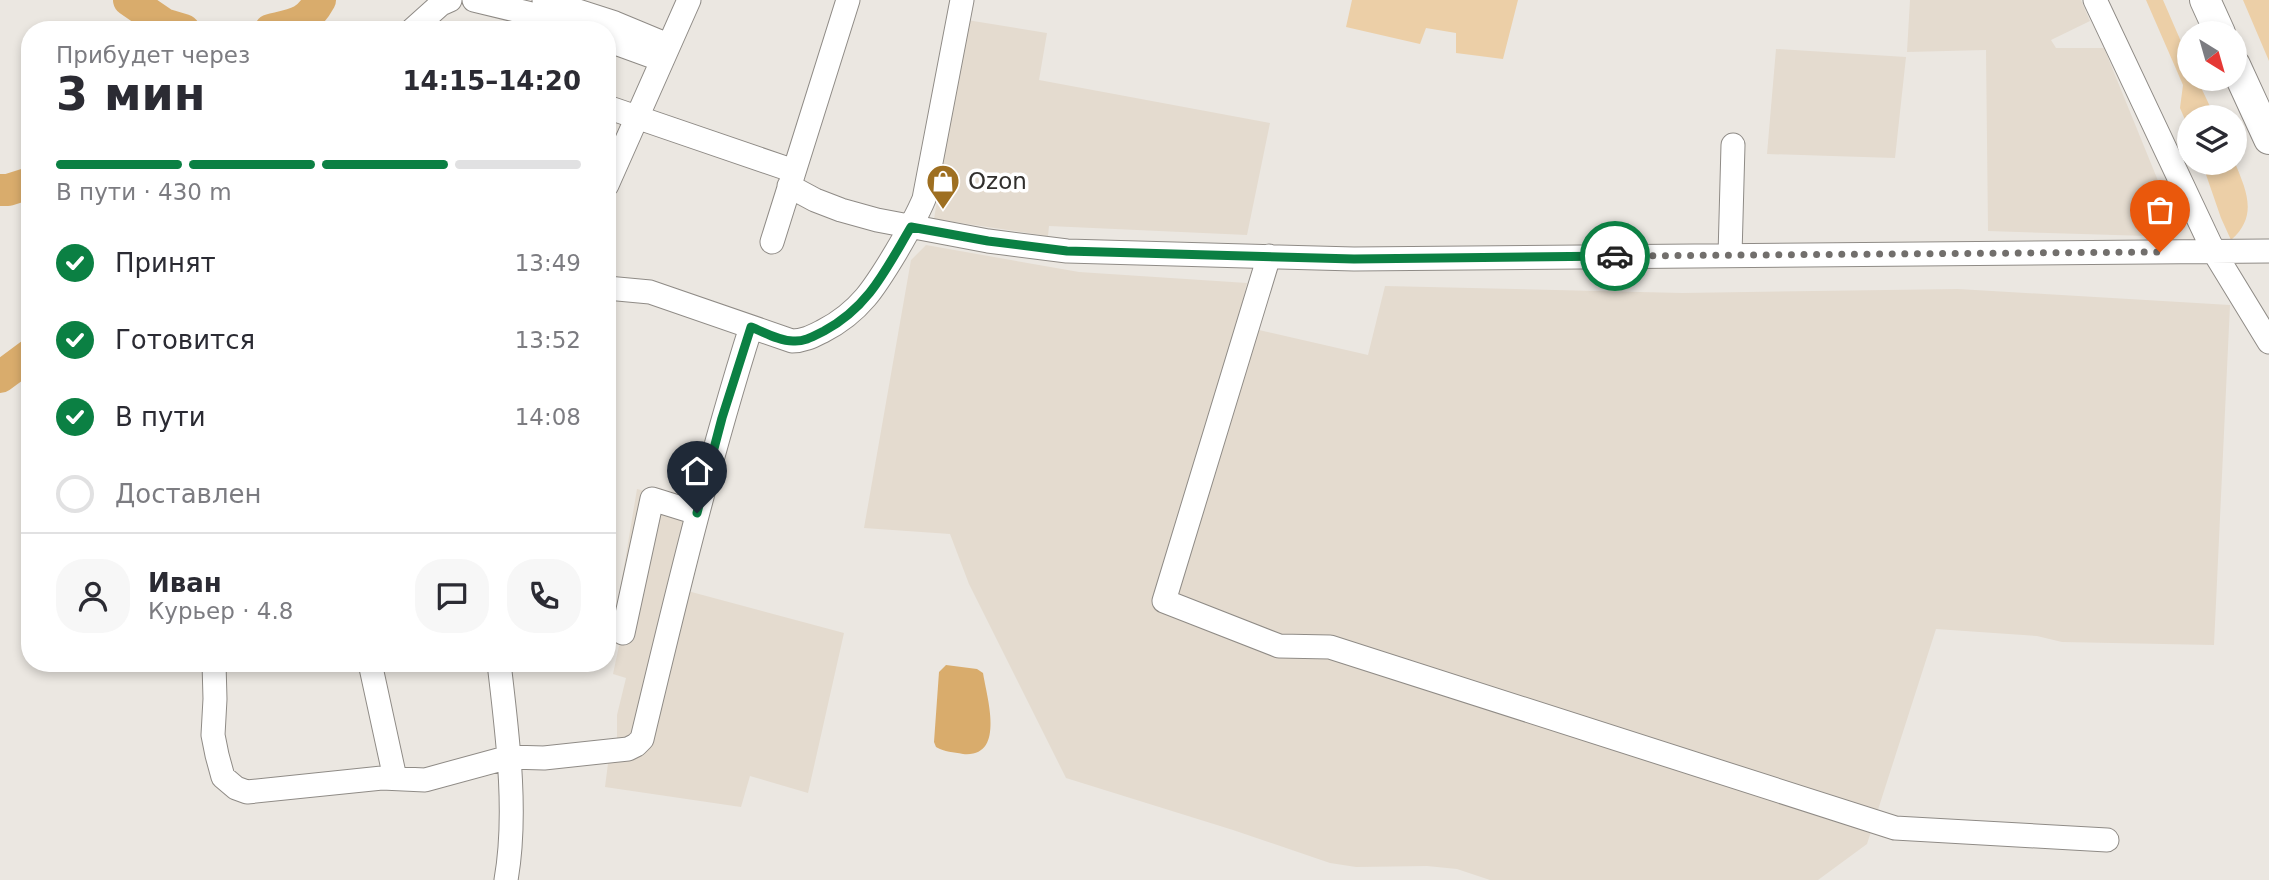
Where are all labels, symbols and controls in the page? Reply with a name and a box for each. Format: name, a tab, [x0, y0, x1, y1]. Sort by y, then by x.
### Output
north arrow	[2177, 21, 2247, 91]
map controls	[2177, 21, 2247, 175]
text: Прибудет через	[56, 42, 250, 68]
text: 14:15–14:20	[402, 66, 581, 96]
text: 3 мин	[56, 67, 206, 121]
button: layers	[2177, 105, 2247, 175]
shop icon: Ozon	[924, 162, 962, 211]
place label: Ozon	[968, 168, 1027, 194]
text: В пути · 430 m	[56, 179, 232, 205]
pin	[2130, 180, 2190, 252]
icon: bag	[2141, 191, 2179, 229]
courier	[1580, 221, 1650, 291]
icon: car	[1596, 237, 1634, 275]
icon: check	[56, 244, 94, 282]
text: Принят	[115, 248, 216, 278]
text: 13:49	[515, 250, 581, 276]
icon: check	[56, 321, 94, 359]
text: Готовится	[115, 325, 255, 355]
text: 13:52	[515, 327, 581, 353]
icon: check	[56, 398, 94, 436]
text: В пути	[115, 402, 206, 432]
text: 14:08	[515, 404, 581, 430]
pin	[667, 441, 727, 513]
icon: home	[678, 452, 716, 490]
text: Доставлен	[115, 479, 262, 509]
button: person	[56, 559, 130, 633]
button: chat	[415, 559, 489, 633]
button: phone	[507, 559, 581, 633]
text: Иван	[148, 568, 222, 598]
text: Курьер · 4.8	[148, 598, 293, 624]

